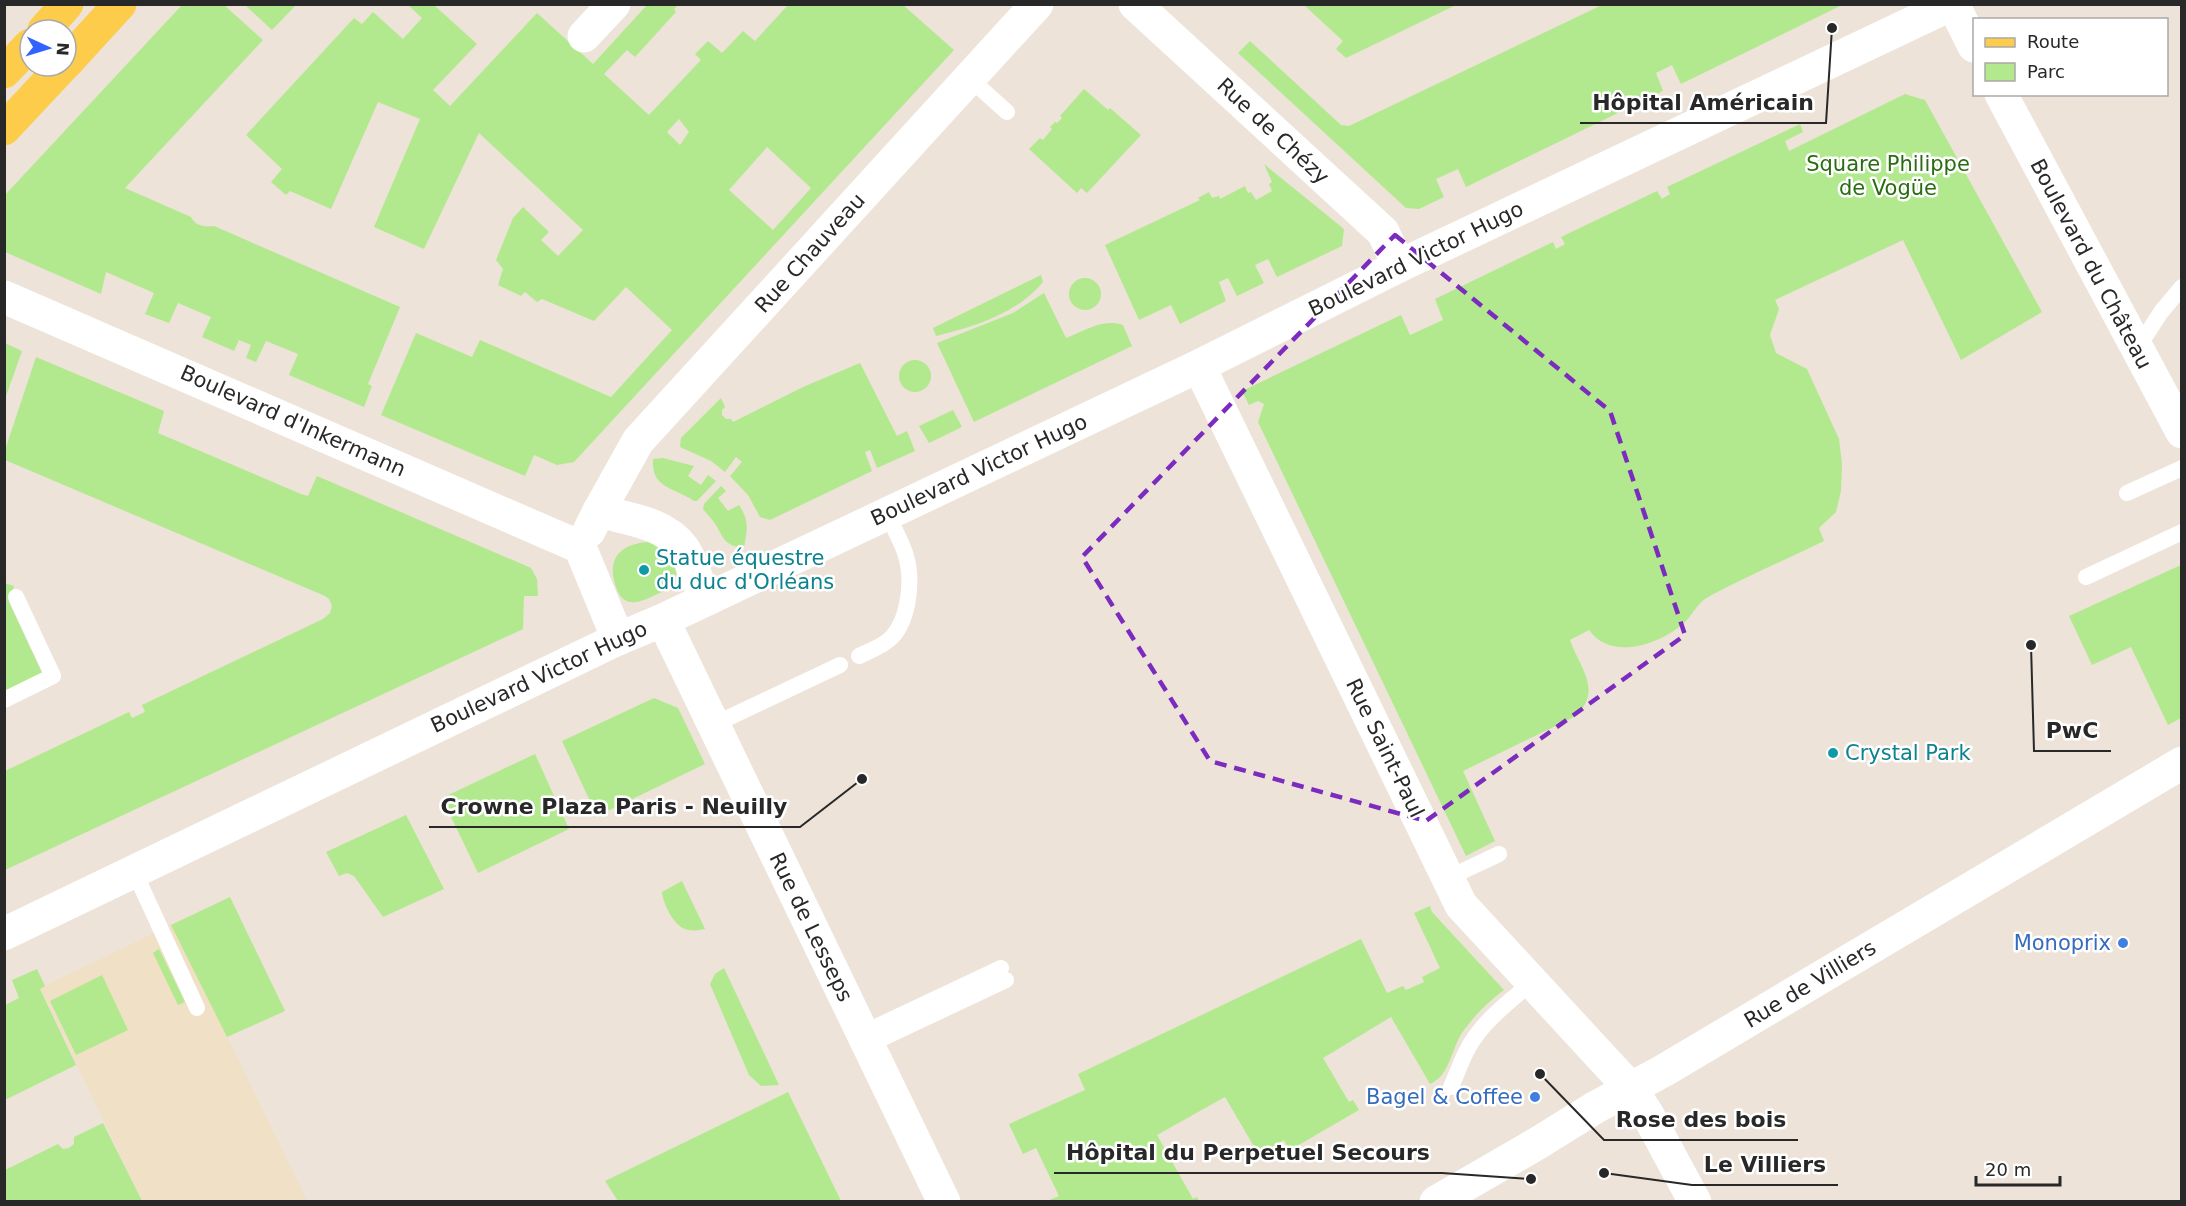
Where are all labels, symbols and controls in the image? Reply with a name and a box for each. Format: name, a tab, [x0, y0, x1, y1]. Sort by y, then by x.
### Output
north arrow	[18, 18, 78, 78]
legend	[1973, 18, 2168, 96]
text: Route	[2027, 31, 2079, 52]
text: N	[53, 42, 72, 56]
text: Parc	[2027, 61, 2065, 82]
street label: Rue de Chézy	[1212, 73, 1334, 189]
callout: Hôpital Américain	[1580, 83, 1826, 123]
text: Hôpital Américain	[1592, 90, 1814, 115]
park label: Square Philippe de Vogüe	[1806, 152, 1970, 200]
street label: Boulevard du Château	[2025, 155, 2157, 373]
street label: Rue Chauveau	[750, 188, 870, 318]
street label: Boulevard Victor Hugo	[1305, 197, 1527, 321]
street label: Boulevard d'Inkermann	[177, 360, 409, 482]
street label: Boulevard Victor Hugo	[867, 409, 1091, 531]
place label: Statue équestre du duc d'Orléans	[656, 546, 834, 594]
marker: Statue équestre du duc d'Orléans	[637, 563, 651, 577]
street label: Boulevard Victor Hugo	[427, 616, 651, 738]
street label: Rue Saint-Paul	[1341, 675, 1429, 821]
callout: PwC	[2034, 711, 2111, 751]
text: PwC	[2046, 718, 2098, 743]
place label: Crystal Park	[1845, 741, 1972, 765]
marker: Crystal Park	[1826, 746, 1840, 760]
callout: Crowne Plaza Paris - Neuilly	[429, 787, 800, 827]
text: Crowne Plaza Paris - Neuilly	[441, 794, 787, 819]
street label: Rue de Lesseps	[765, 849, 857, 1005]
place label: Monoprix	[2014, 931, 2111, 955]
street label: Rue de Villiers	[1740, 935, 1880, 1033]
marker: Monoprix	[2116, 936, 2130, 950]
place label: Bagel & Coffee	[1366, 1085, 1523, 1109]
marker: Bagel & Coffee	[1528, 1090, 1542, 1104]
callout: Rose des bois	[1604, 1100, 1798, 1140]
text: Rose des bois	[1616, 1107, 1786, 1132]
callout: Hôpital du Perpetuel Secours	[1054, 1133, 1442, 1173]
text: Hôpital du Perpetuel Secours	[1066, 1140, 1430, 1165]
callout: Le Villiers	[1692, 1145, 1838, 1185]
scale bar	[1976, 1149, 2060, 1187]
text: Le Villiers	[1704, 1152, 1826, 1177]
text: 20 m	[1985, 1159, 2031, 1180]

